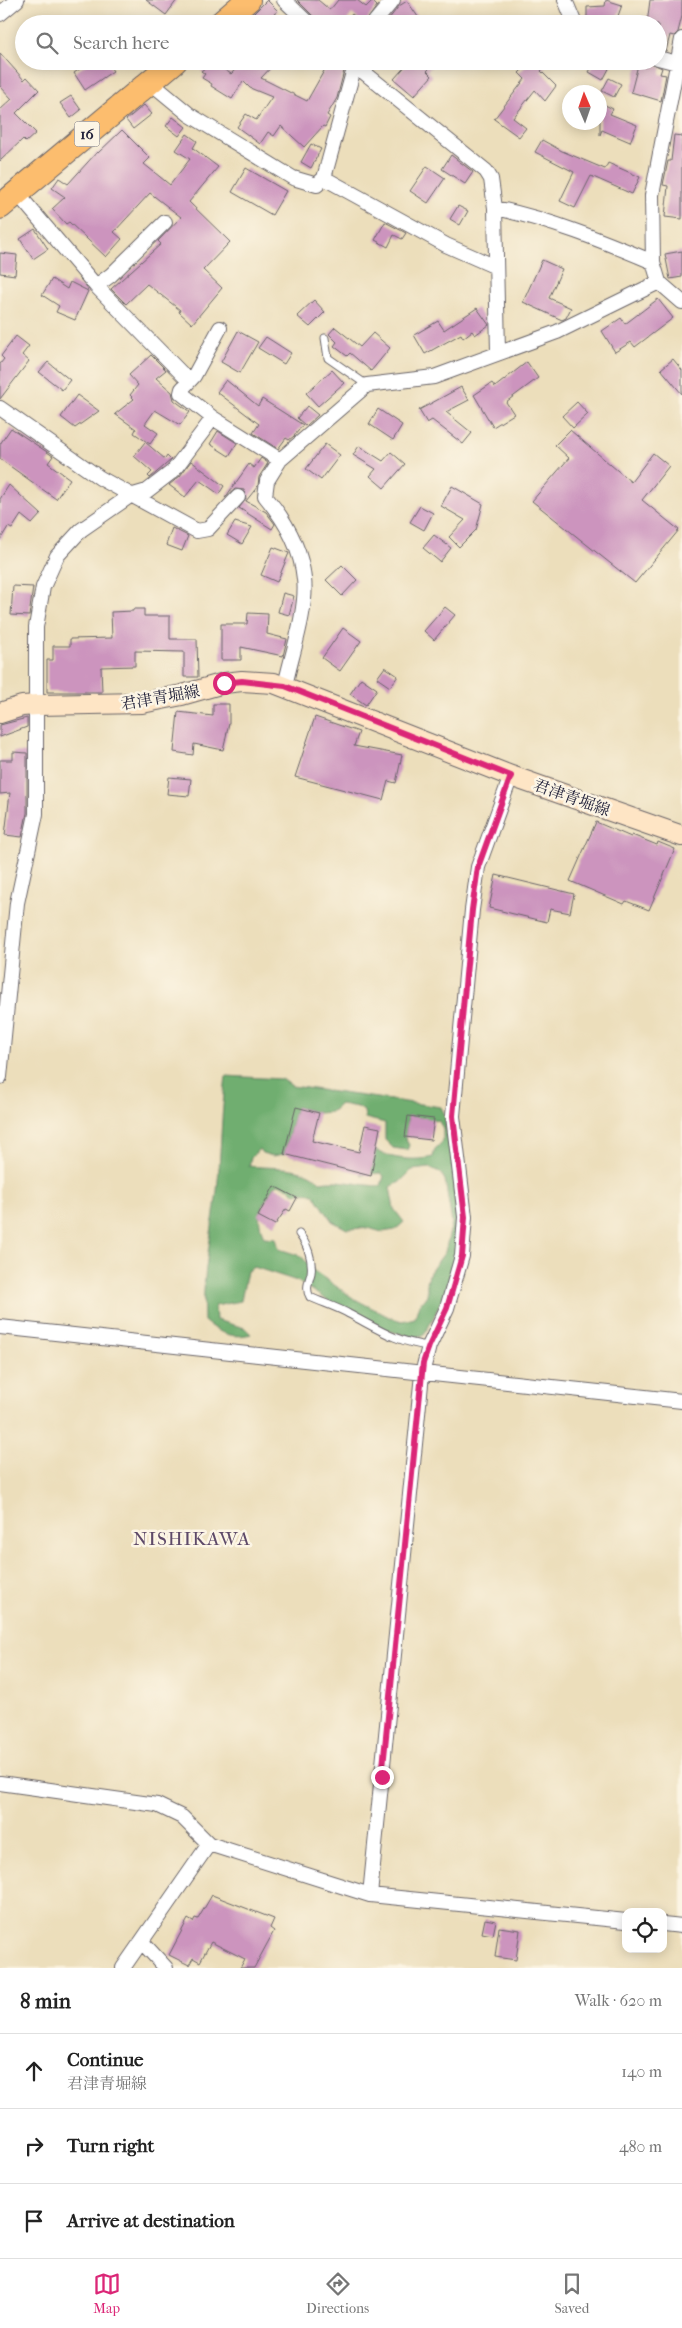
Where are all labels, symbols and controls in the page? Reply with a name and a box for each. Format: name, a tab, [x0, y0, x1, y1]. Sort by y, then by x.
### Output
search box	[15, 15, 667, 70]
icon: search	[33, 29, 61, 57]
text: Search here	[73, 32, 169, 54]
north arrow	[562, 85, 607, 130]
road number: 16	[74, 122, 100, 146]
route start	[213, 672, 236, 695]
street label: 君津青堀線	[119, 681, 201, 714]
street label: 君津青堀線	[531, 775, 613, 820]
district label: NISHIKAWA	[133, 1528, 251, 1550]
route end	[371, 1766, 394, 1789]
map controls	[622, 1908, 667, 1953]
button: locate	[622, 1908, 667, 1953]
text: 8 min	[20, 1989, 71, 2013]
text: Walk · 620 m	[575, 1991, 662, 2010]
text: Continue	[67, 2049, 143, 2071]
icon: ahead	[20, 2057, 48, 2085]
text: 140 m	[621, 2062, 662, 2081]
text: 君津青堀線	[67, 2074, 147, 2093]
icon: right	[20, 2132, 48, 2160]
text: Turn right	[67, 2135, 154, 2157]
text: 480 m	[619, 2137, 662, 2156]
icon: arrive	[20, 2207, 48, 2235]
text: Arrive at destination	[67, 2210, 235, 2232]
tab: Map	[93, 2270, 121, 2317]
tab: Directions	[306, 2270, 369, 2317]
tab: Saved	[555, 2270, 589, 2317]

